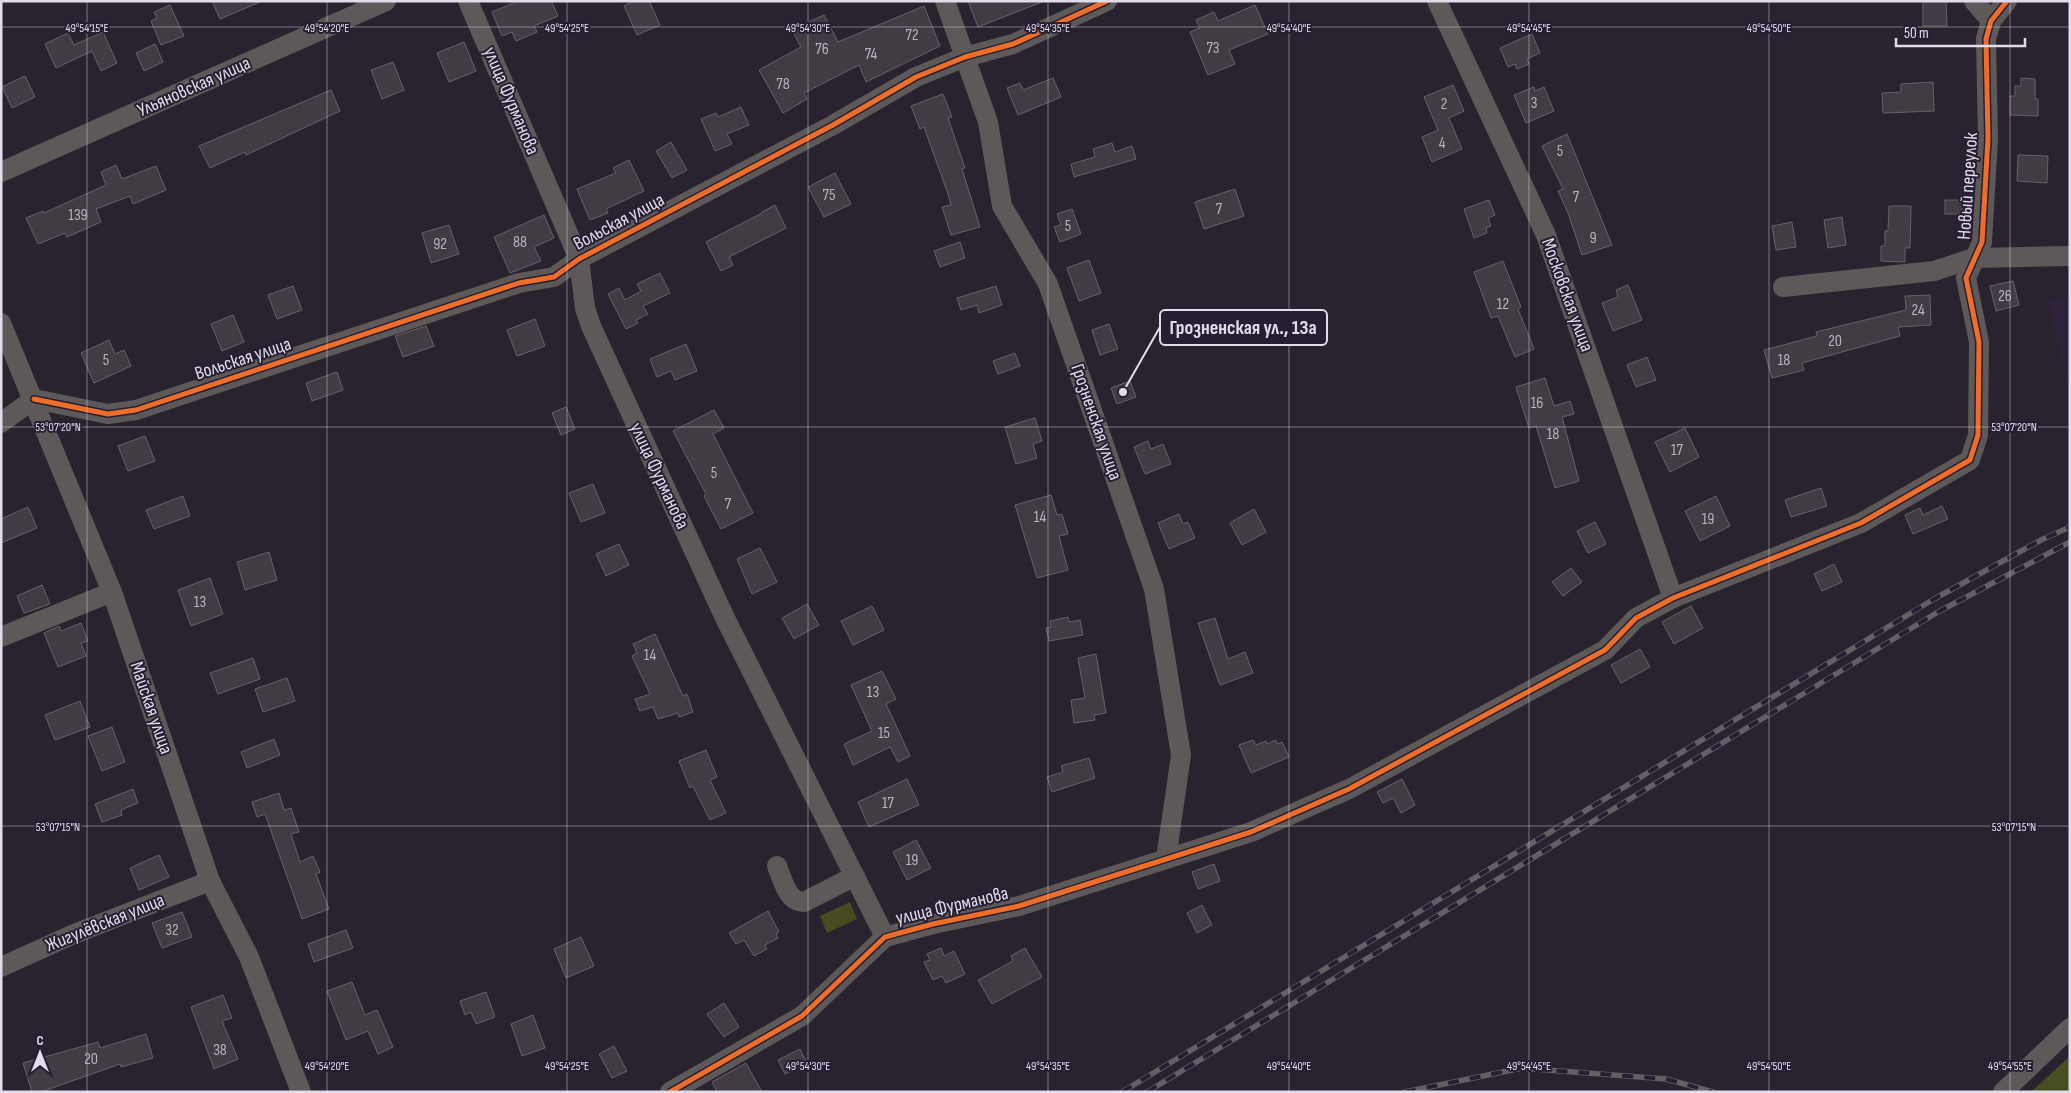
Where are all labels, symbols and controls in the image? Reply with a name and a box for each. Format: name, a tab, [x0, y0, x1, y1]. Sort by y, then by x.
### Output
scale bar	[1896, 15, 2025, 47]
text: 49°54'15"E	[65, 21, 109, 36]
text: 49°54'20"E	[305, 21, 349, 36]
text: 49°54'25"E	[545, 21, 589, 36]
text: 49°54'30"E	[786, 21, 830, 36]
text: 49°54'35"E	[1026, 21, 1070, 36]
text: 49°54'40"E	[1267, 21, 1311, 36]
text: 49°54'45"E	[1507, 21, 1551, 36]
text: 49°54'50"E	[1747, 21, 1791, 36]
text: 50 m	[1904, 24, 1929, 43]
house number: 72	[906, 26, 918, 45]
house number: 73	[1206, 39, 1220, 58]
house number: 76	[815, 40, 829, 59]
street label: улица Фурманова	[478, 44, 544, 158]
house number: 74	[865, 45, 877, 64]
street label: Ульяновская улица	[134, 52, 254, 122]
house number: 78	[776, 75, 790, 94]
house number: 3	[1531, 94, 1537, 113]
house number: 2	[1441, 95, 1447, 114]
street label: Новый переулок	[1953, 131, 1983, 240]
house number: 4	[1439, 134, 1446, 153]
house number: 5	[1557, 142, 1563, 161]
house number: 75	[823, 186, 835, 205]
street label: Вольская улица	[570, 188, 668, 256]
house number: 7	[1573, 188, 1580, 207]
house number: 7	[1216, 200, 1223, 219]
house number: 139	[68, 206, 88, 225]
house number: 5	[1065, 217, 1071, 236]
house number: 9	[1589, 229, 1597, 248]
house number: 88	[513, 233, 527, 252]
house number: 92	[433, 235, 447, 254]
street label: Московская улица	[1536, 235, 1598, 355]
house number: 26	[1998, 287, 2012, 306]
house number: 12	[1497, 295, 1509, 314]
house number: 24	[1911, 301, 1925, 320]
callout: Грозненская ул., 13а	[1160, 310, 1327, 345]
text: Грозненская ул., 13а	[1169, 316, 1317, 340]
house number: 20	[1828, 332, 1842, 351]
street label: Вольская улица	[192, 333, 294, 385]
house number: 5	[103, 351, 109, 370]
house number: 18	[1778, 351, 1790, 370]
street label: Грозненская улица	[1065, 361, 1127, 483]
house number: 16	[1531, 394, 1543, 413]
street label: улица Фурманова	[624, 419, 694, 533]
text: 53°07'20"N	[35, 420, 81, 435]
text: 53°07'20"N	[1991, 420, 2037, 435]
house number: 18	[1547, 425, 1559, 444]
house number: 17	[1671, 441, 1684, 460]
house number: 5	[711, 464, 717, 483]
house number: 7	[725, 495, 732, 514]
house number: 14	[1034, 508, 1046, 527]
house number: 19	[1702, 510, 1714, 529]
house number: 13	[194, 593, 206, 612]
house number: 14	[644, 646, 656, 665]
street label: Майская улица	[124, 659, 178, 757]
house number: 13	[867, 683, 879, 702]
house number: 15	[878, 724, 890, 743]
house number: 17	[882, 794, 895, 813]
text: 53°07'15"N	[36, 820, 80, 835]
text: 53°07'15"N	[1992, 820, 2036, 835]
house number: 19	[906, 851, 918, 870]
street label: улица Фурманова	[893, 882, 1011, 930]
street label: Жигулёвская улица	[42, 889, 168, 957]
house number: 32	[165, 921, 179, 940]
north arrow	[15, 1028, 65, 1078]
text: С	[36, 1032, 44, 1049]
house number: 38	[213, 1041, 227, 1060]
house number: 20	[84, 1050, 98, 1069]
text: 49°54'20"E	[305, 1059, 349, 1074]
text: 49°54'25"E	[545, 1059, 589, 1074]
text: 49°54'30"E	[786, 1059, 830, 1074]
text: 49°54'35"E	[1026, 1059, 1070, 1074]
text: 49°54'40"E	[1267, 1059, 1311, 1074]
text: 49°54'45"E	[1507, 1059, 1551, 1074]
text: 49°54'50"E	[1747, 1059, 1791, 1074]
text: 49°54'55"E	[1988, 1059, 2032, 1074]

